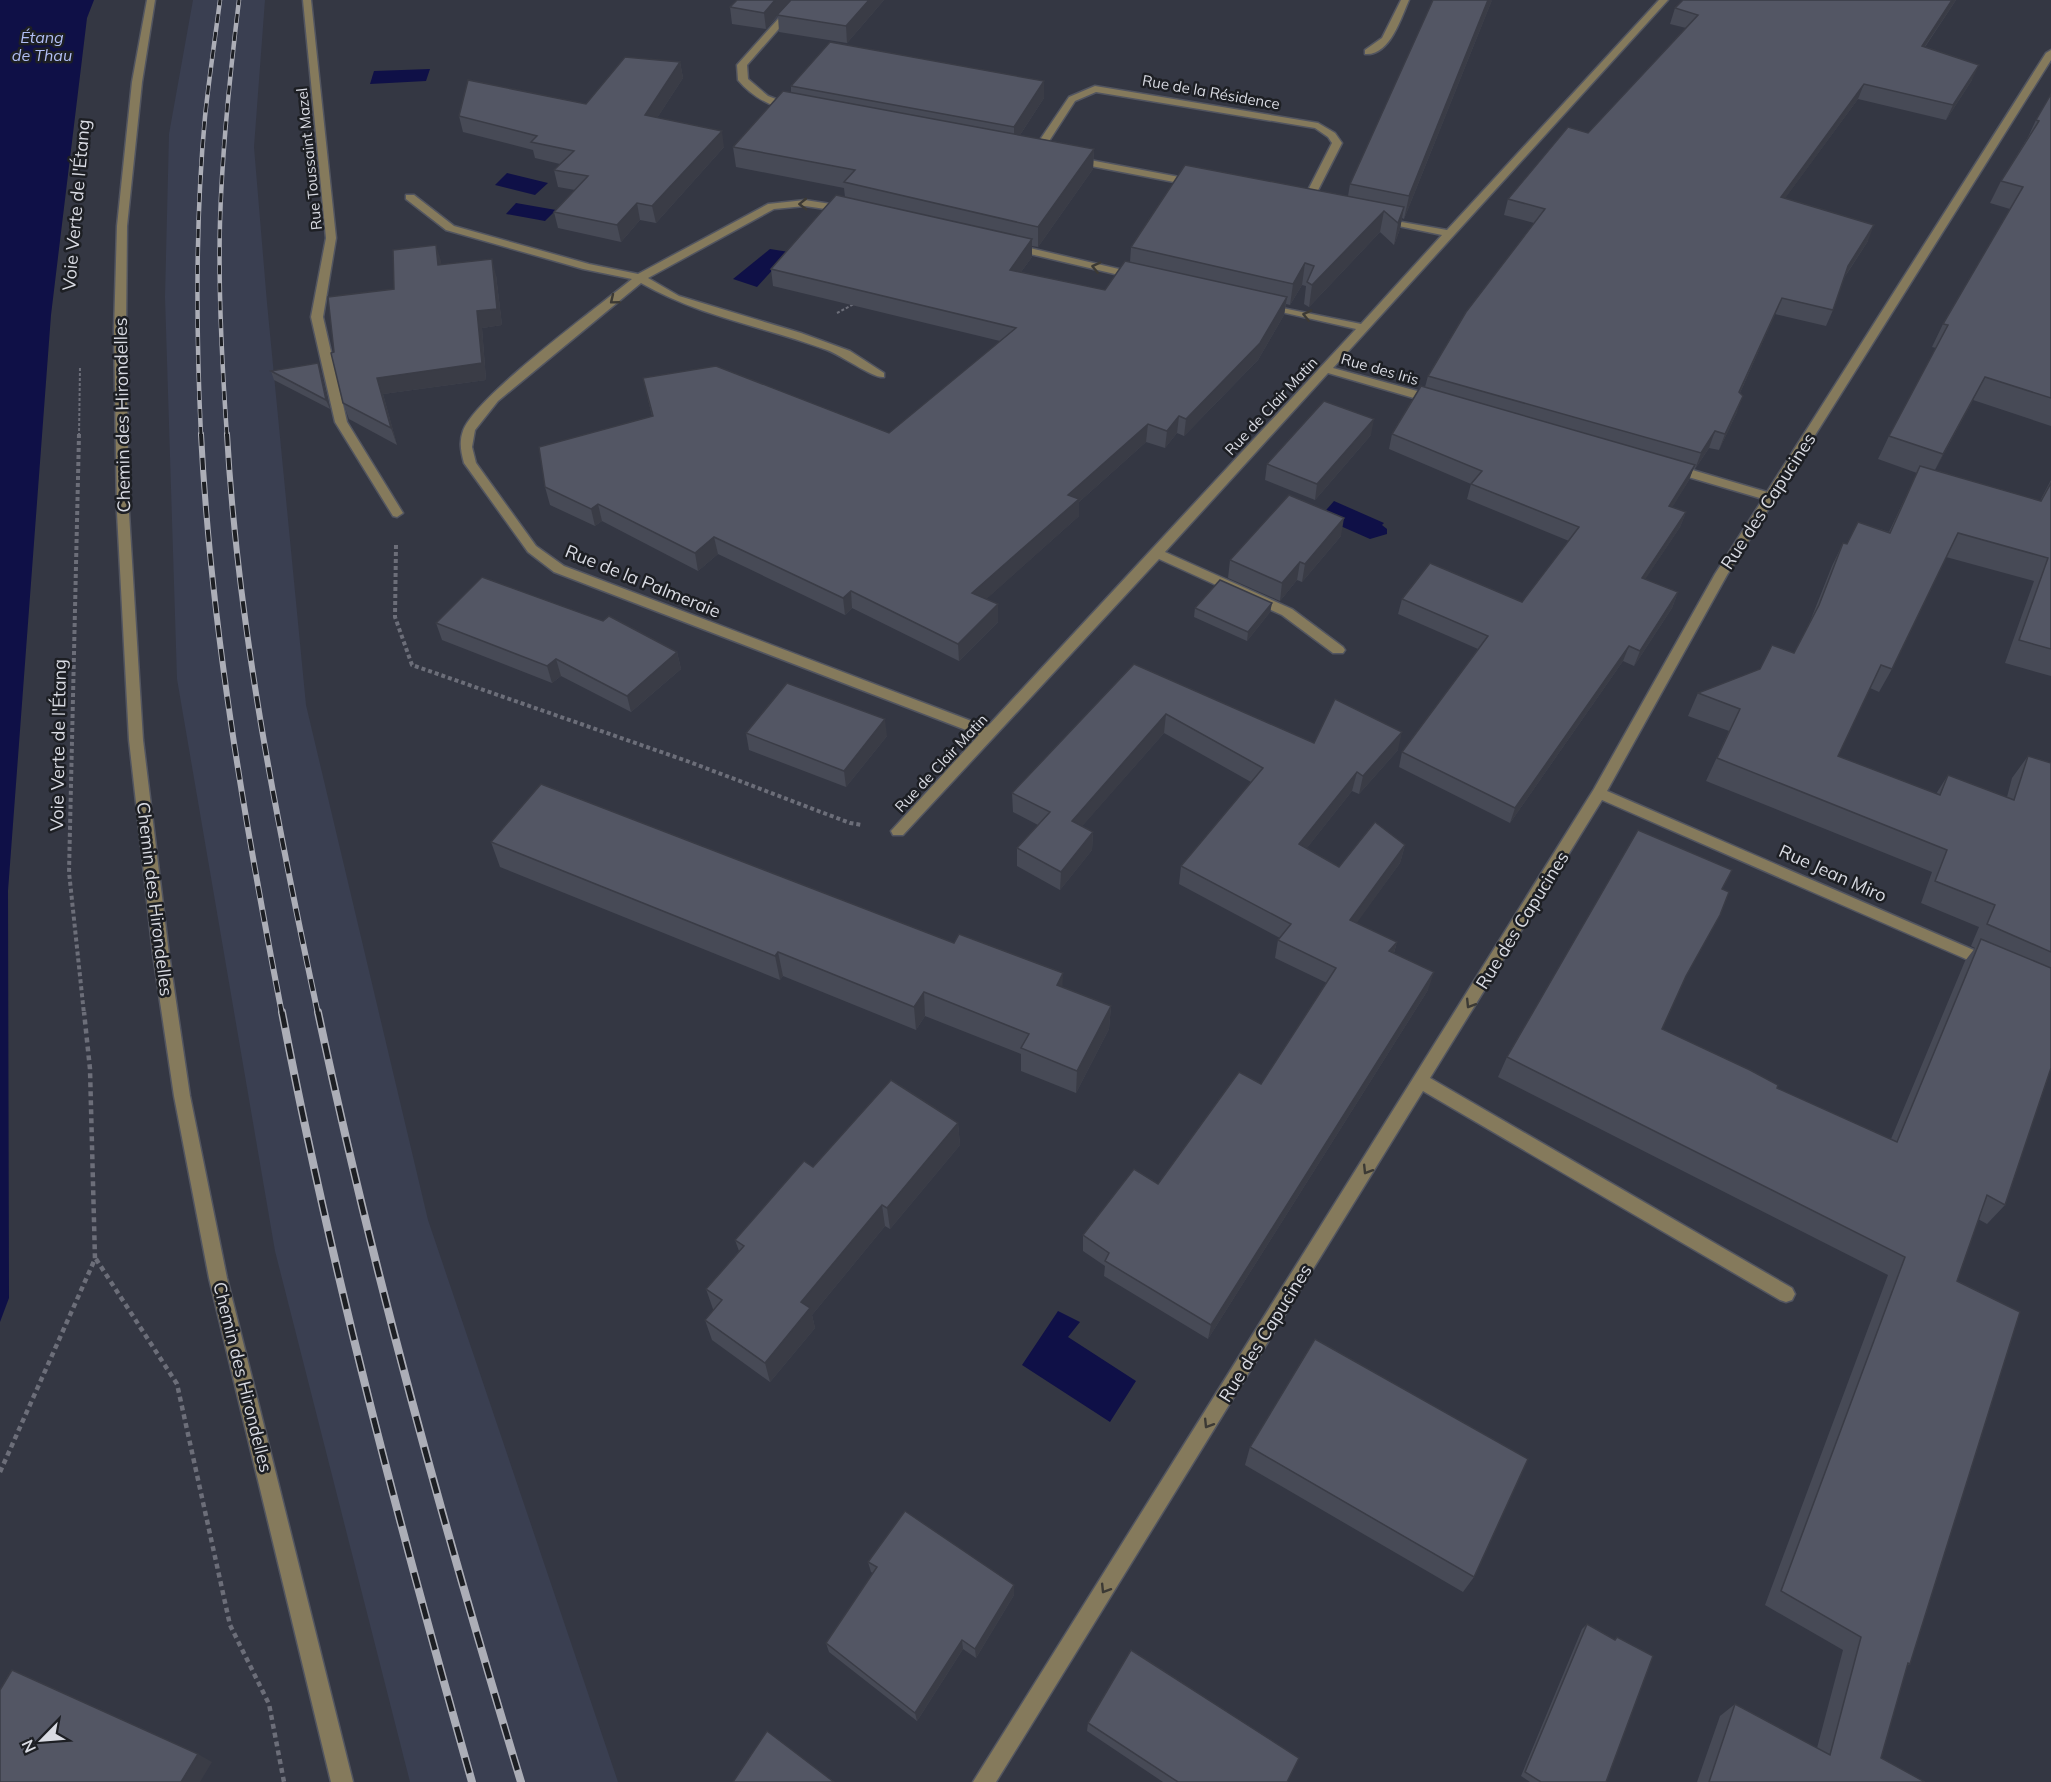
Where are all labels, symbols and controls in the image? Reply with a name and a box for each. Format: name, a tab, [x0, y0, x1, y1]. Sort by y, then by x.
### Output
water label: Étang de Thau	[12, 27, 72, 65]
street label: Rue de la Résidence	[1141, 71, 1281, 113]
street label: Rue Toussaint Mazel	[292, 87, 326, 231]
street label: Voie Verte de l'Étang	[57, 118, 95, 292]
one-way arrow	[799, 198, 808, 210]
one-way arrow	[1091, 261, 1101, 274]
one-way arrow	[609, 293, 620, 304]
one-way arrow	[1302, 309, 1312, 322]
street label: Chemin des Hirondelles	[109, 317, 135, 513]
street label: Rue des Iris	[1339, 349, 1421, 389]
street label: Rue de Clair Matin	[1221, 353, 1321, 459]
street label: Rue des Capucines	[1715, 428, 1821, 574]
street label: Rue de la Palmeraie	[562, 539, 724, 623]
street label: Voie Verte de l'Étang	[45, 659, 71, 831]
street label: Rue de Clair Matin	[891, 710, 991, 816]
street label: Chemin des Hirondelles	[132, 801, 178, 997]
street label: Rue Jean Miro	[1776, 839, 1890, 907]
street label: Rue des Capucines	[1470, 847, 1574, 993]
one-way arrow	[1466, 998, 1478, 1008]
one-way arrow	[1363, 1164, 1375, 1174]
street label: Rue des Capucines	[1213, 1260, 1317, 1406]
street label: Chemin des Hirondelles	[208, 1279, 278, 1475]
one-way arrow	[1204, 1418, 1216, 1428]
one-way arrow	[1100, 1583, 1112, 1593]
north arrow	[12, 1710, 72, 1770]
text: N	[17, 1737, 40, 1756]

